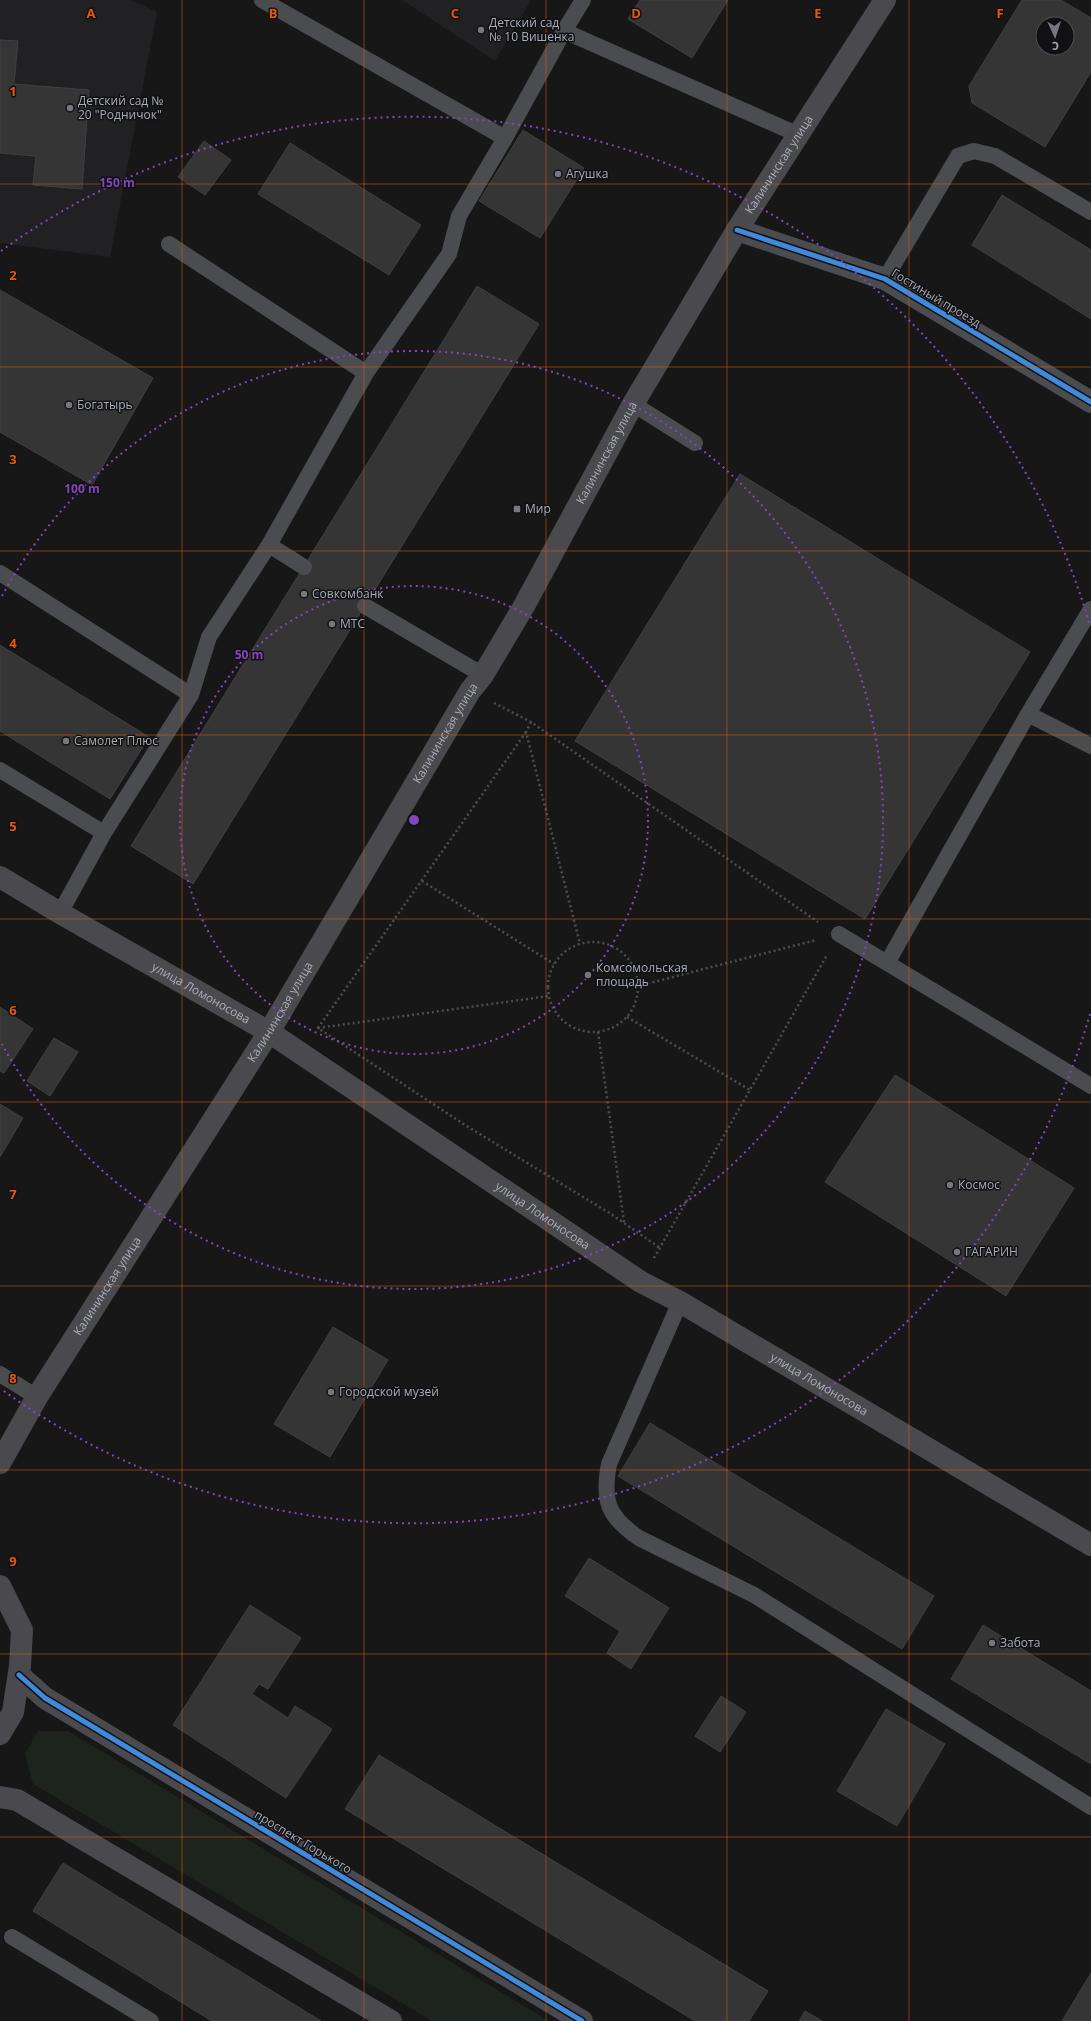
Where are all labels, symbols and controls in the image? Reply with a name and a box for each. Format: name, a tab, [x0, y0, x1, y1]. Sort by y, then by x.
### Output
text: A	[87, 4, 96, 22]
text: B	[269, 4, 278, 22]
text: C	[451, 4, 459, 22]
text: D	[631, 4, 641, 22]
text: E	[814, 4, 822, 22]
text: F	[996, 4, 1004, 22]
place label: Детский сад № 10 Вишенка	[489, 14, 574, 45]
north arrow	[1035, 16, 1075, 56]
marker: Детский сад № 10 Вишенка	[476, 25, 486, 35]
text: С	[1052, 39, 1059, 54]
text: 1	[9, 82, 17, 100]
place label: Детский сад № 20 "Родничок"	[78, 92, 164, 123]
marker: Детский сад № 20 "Родничок"	[65, 103, 75, 113]
street label: Калининская улица	[741, 111, 817, 217]
place label: Агушка	[566, 165, 608, 182]
marker: Агушка	[553, 169, 563, 179]
text: 150 m	[99, 174, 135, 191]
street label: Гостиный проезд	[888, 264, 984, 331]
text: 2	[9, 266, 17, 284]
place label: Богатырь	[77, 396, 133, 413]
street label: Калининская улица	[572, 398, 641, 507]
marker: Богатырь	[64, 400, 74, 410]
text: 3	[9, 450, 17, 468]
text: 100 m	[64, 480, 100, 497]
place label: Мир	[525, 500, 551, 517]
marker: Мир	[512, 504, 522, 514]
place label: Совкомбанк	[312, 585, 384, 602]
marker: Совкомбанк	[299, 589, 309, 599]
place label: МТС	[340, 615, 365, 632]
marker: МТС	[327, 619, 337, 629]
text: 4	[9, 634, 17, 652]
text: 50 m	[235, 646, 263, 663]
street label: Калининская улица	[408, 679, 481, 787]
place label: Самолет Плюс	[74, 732, 158, 749]
marker: Самолет Плюс	[61, 736, 71, 746]
centre of rings	[407, 813, 421, 827]
text: 5	[9, 817, 17, 835]
street label: улица Ломоносова	[149, 958, 253, 1028]
street label: Калининская улица	[243, 958, 317, 1065]
place label: Комсомольская площадь	[596, 959, 688, 990]
marker: Комсомольская площадь	[583, 970, 593, 980]
text: 6	[9, 1001, 17, 1019]
place label: Космос	[958, 1176, 1000, 1193]
street label: улица Ломоносова	[492, 1177, 594, 1253]
marker: Космос	[945, 1180, 955, 1190]
text: 7	[9, 1185, 17, 1203]
street label: Калининская улица	[69, 1233, 145, 1339]
place label: ГАГАРИН	[965, 1243, 1018, 1260]
marker: ГАГАРИН	[952, 1247, 962, 1257]
street label: улица Ломоносова	[767, 1348, 871, 1419]
text: 8	[9, 1369, 17, 1387]
place label: Городской музей	[339, 1383, 439, 1400]
marker: Городской музей	[326, 1387, 336, 1397]
text: 9	[9, 1552, 17, 1570]
place label: Забота	[1000, 1634, 1040, 1651]
marker: Забота	[987, 1638, 997, 1648]
street label: проспект Горького	[251, 1806, 355, 1877]

